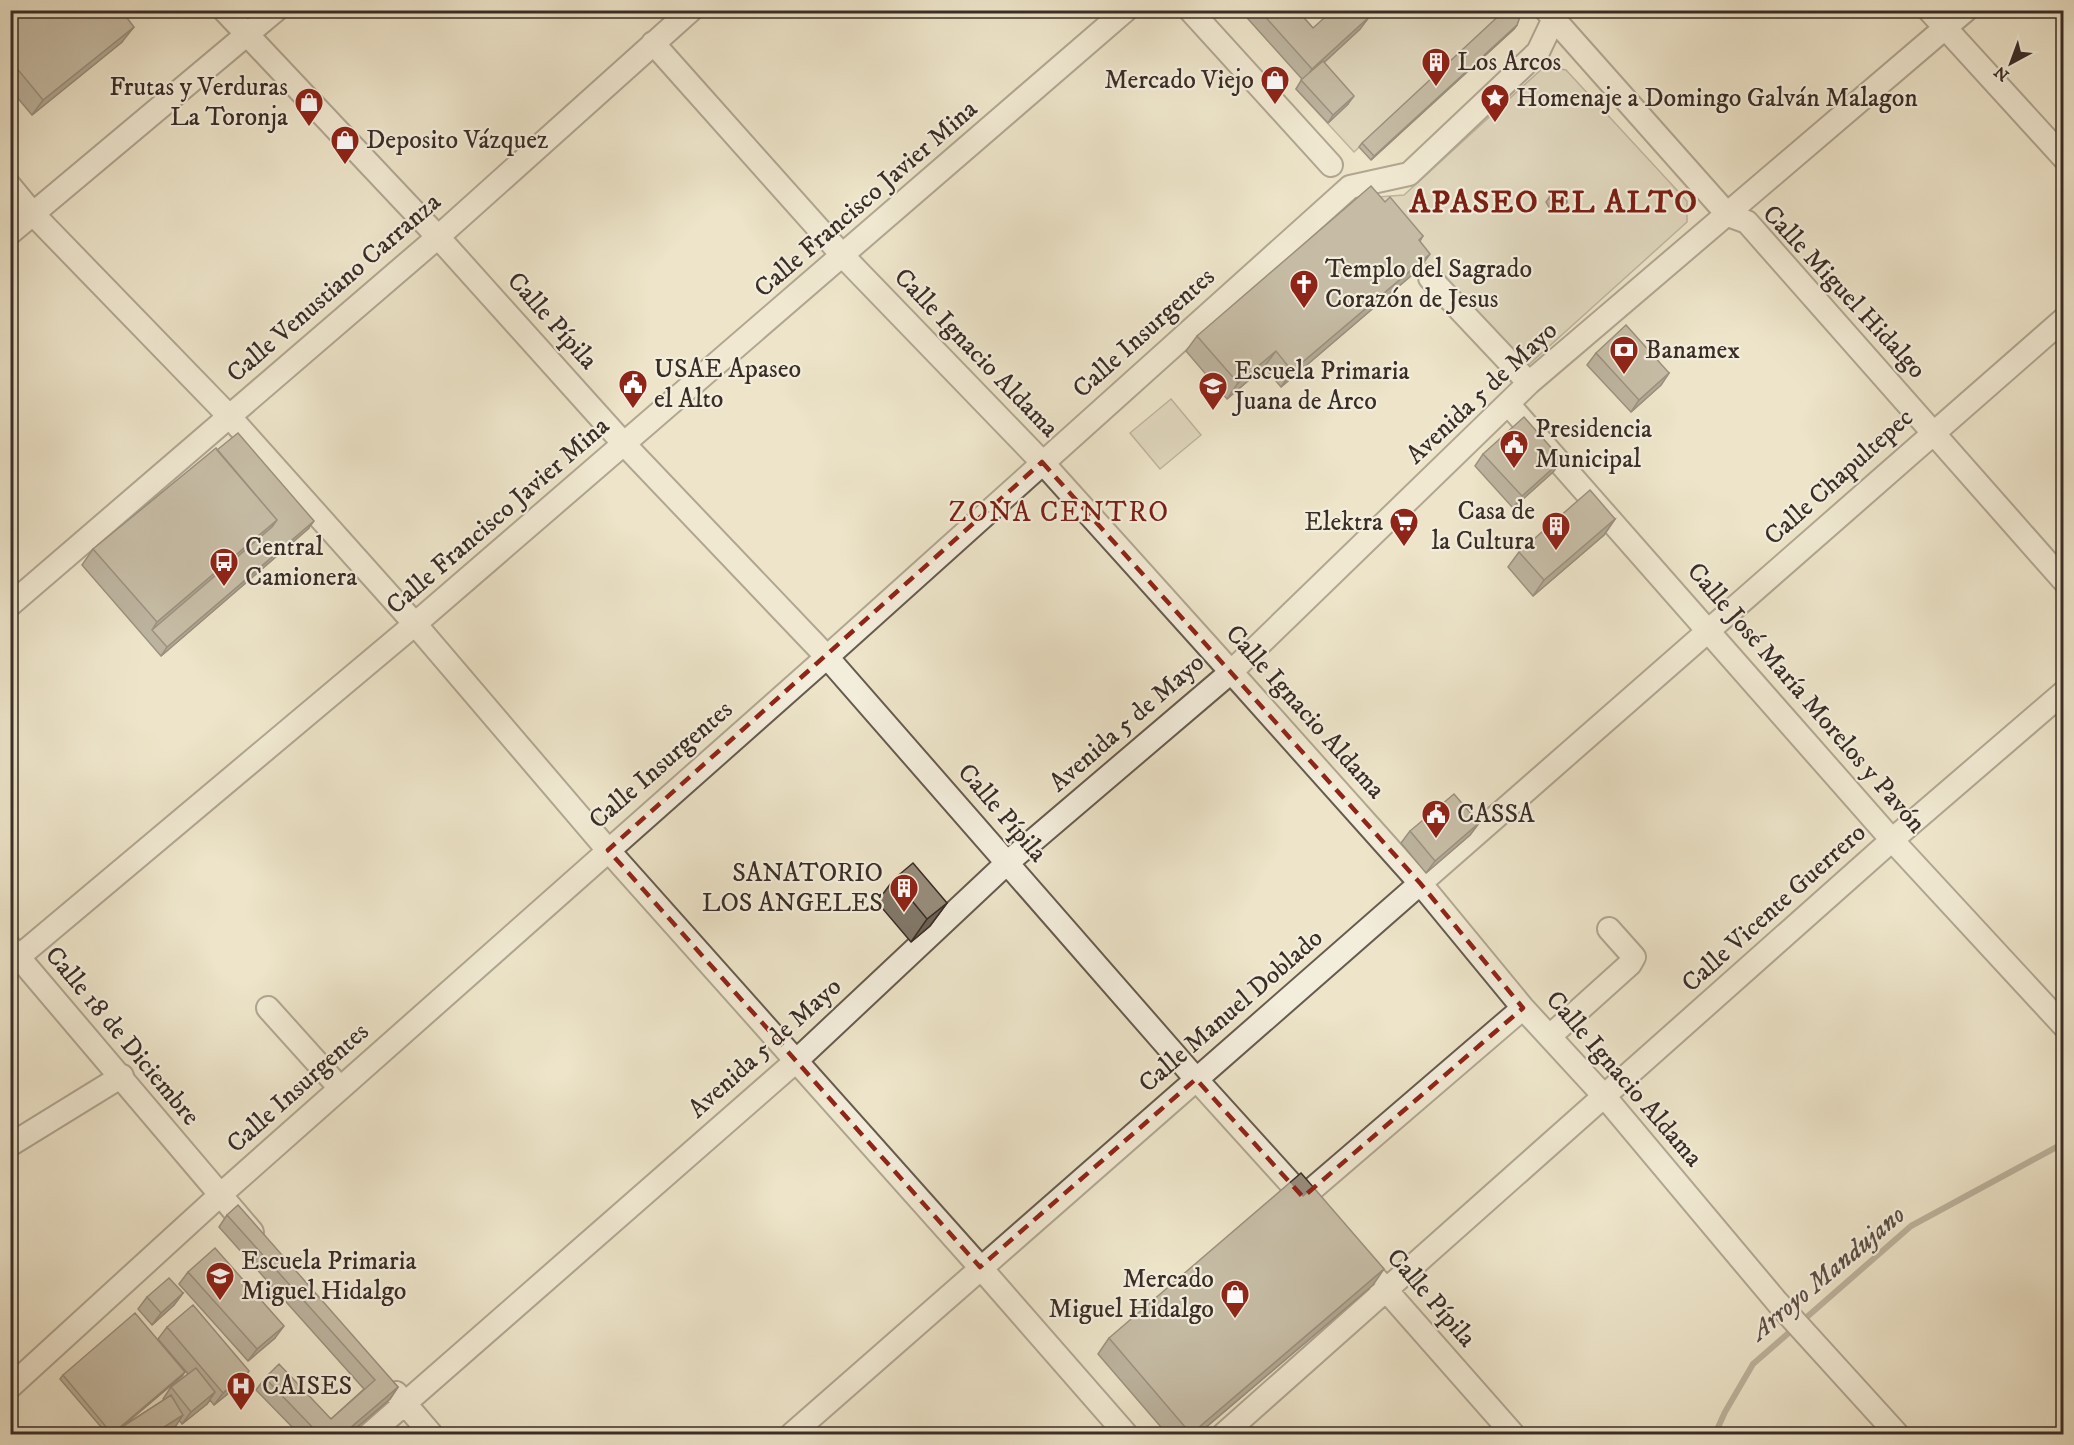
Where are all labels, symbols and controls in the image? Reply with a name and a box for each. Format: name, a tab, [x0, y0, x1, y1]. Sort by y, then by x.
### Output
north arrow	[1981, 33, 2041, 93]
building icon: Los Arcos	[1420, 46, 1452, 88]
place label: Los Arcos	[1457, 46, 1561, 79]
text: N	[1990, 62, 2013, 85]
place label: Mercado Viejo	[1104, 64, 1254, 97]
shop icon: Mercado Viejo	[1259, 64, 1291, 106]
place label: Frutas y Verduras La Toronja	[109, 71, 288, 134]
place icon: Homenaje a Domingo Galván Malagon	[1479, 82, 1511, 124]
place label: Homenaje a Domingo Galván Malagon	[1516, 82, 1918, 115]
shop icon: Frutas y Verduras La Toronja	[293, 86, 325, 128]
street label: Calle Francisco Javier Mina	[748, 93, 984, 305]
shop icon: Deposito Vázquez	[329, 124, 361, 166]
place label: Deposito Vázquez	[366, 124, 548, 157]
district label: APASEO EL ALTO	[1408, 183, 1699, 223]
street label: Calle Venustiano Carranza	[220, 186, 448, 390]
street label: Calle Miguel Hidalgo	[1755, 198, 1933, 386]
place label: Templo del Sagrado Corazón de Jesus	[1325, 253, 1532, 316]
street label: Calle Insurgentes	[1066, 260, 1222, 406]
street label: Calle Ignacio Aldama	[887, 261, 1065, 445]
street label: Calle Pípila	[499, 265, 605, 377]
church icon: Templo del Sagrado Corazón de Jesus	[1288, 268, 1320, 310]
street label: Avenida 5 de Mayo	[1399, 314, 1565, 472]
bank icon: Banamex	[1608, 334, 1640, 376]
place label: Banamex	[1645, 334, 1740, 367]
place label: USAE Apaseo el Alto	[654, 353, 801, 416]
place label: Escuela Primaria Juana de Arco	[1232, 355, 1410, 418]
public building icon: USAE Apaseo el Alto	[617, 368, 649, 410]
school or university icon: Escuela Primaria Juana de Arco	[1197, 370, 1229, 412]
street label: Calle Chapultepec	[1758, 401, 1920, 553]
street label: Calle Francisco Javier Mina	[380, 410, 616, 622]
place label: Presidencia Municipal	[1535, 413, 1652, 476]
public building icon: Presidencia Municipal	[1498, 428, 1530, 470]
district label: ZONA CENTRO	[948, 495, 1170, 530]
place label: Casa de la Cultura	[1431, 495, 1535, 558]
place label: Elektra	[1304, 506, 1383, 539]
supermarket icon: Elektra	[1388, 506, 1420, 548]
building icon: Casa de la Cultura	[1540, 510, 1572, 552]
place label: Central Camionera	[245, 531, 357, 594]
bus stop icon: Central Camionera	[208, 546, 240, 588]
street label: Calle José María Morelos y Pavón	[1679, 556, 1933, 840]
street label: Calle Ignacio Aldama	[1218, 618, 1392, 806]
street label: Avenida 5 de Mayo	[1042, 646, 1212, 800]
street label: Calle Insurgentes	[582, 693, 740, 837]
street label: Calle Pípila	[950, 757, 1054, 869]
public building icon: CASSA	[1420, 798, 1452, 840]
place label: CASSA	[1457, 798, 1535, 831]
street label: Calle Vicente Guerrero	[1675, 816, 1873, 1000]
place label: SANATORIO LOS ANGELES	[702, 857, 883, 920]
building icon: SANATORIO LOS ANGELES	[888, 872, 920, 914]
street label: Calle Manuel Doblado	[1132, 922, 1330, 1100]
street label: Calle 18 de Diciembre	[37, 939, 207, 1133]
street label: Avenida 5 de Mayo	[681, 970, 849, 1126]
street label: Calle Ignacio Aldama	[1538, 984, 1710, 1174]
street label: Calle Insurgentes	[220, 1015, 376, 1161]
water label: Arroyo Mandujano	[1741, 1198, 1913, 1350]
street label: Calle Pípila	[1379, 1242, 1483, 1354]
place label: Escuela Primaria Miguel Hidalgo	[241, 1245, 417, 1308]
school or university icon: Escuela Primaria Miguel Hidalgo	[204, 1260, 236, 1302]
place label: Mercado Miguel Hidalgo	[1049, 1263, 1214, 1326]
shop icon: Mercado Miguel Hidalgo	[1219, 1278, 1251, 1320]
hospital icon: CAISES	[225, 1370, 257, 1412]
place label: CAISES	[262, 1370, 352, 1403]

